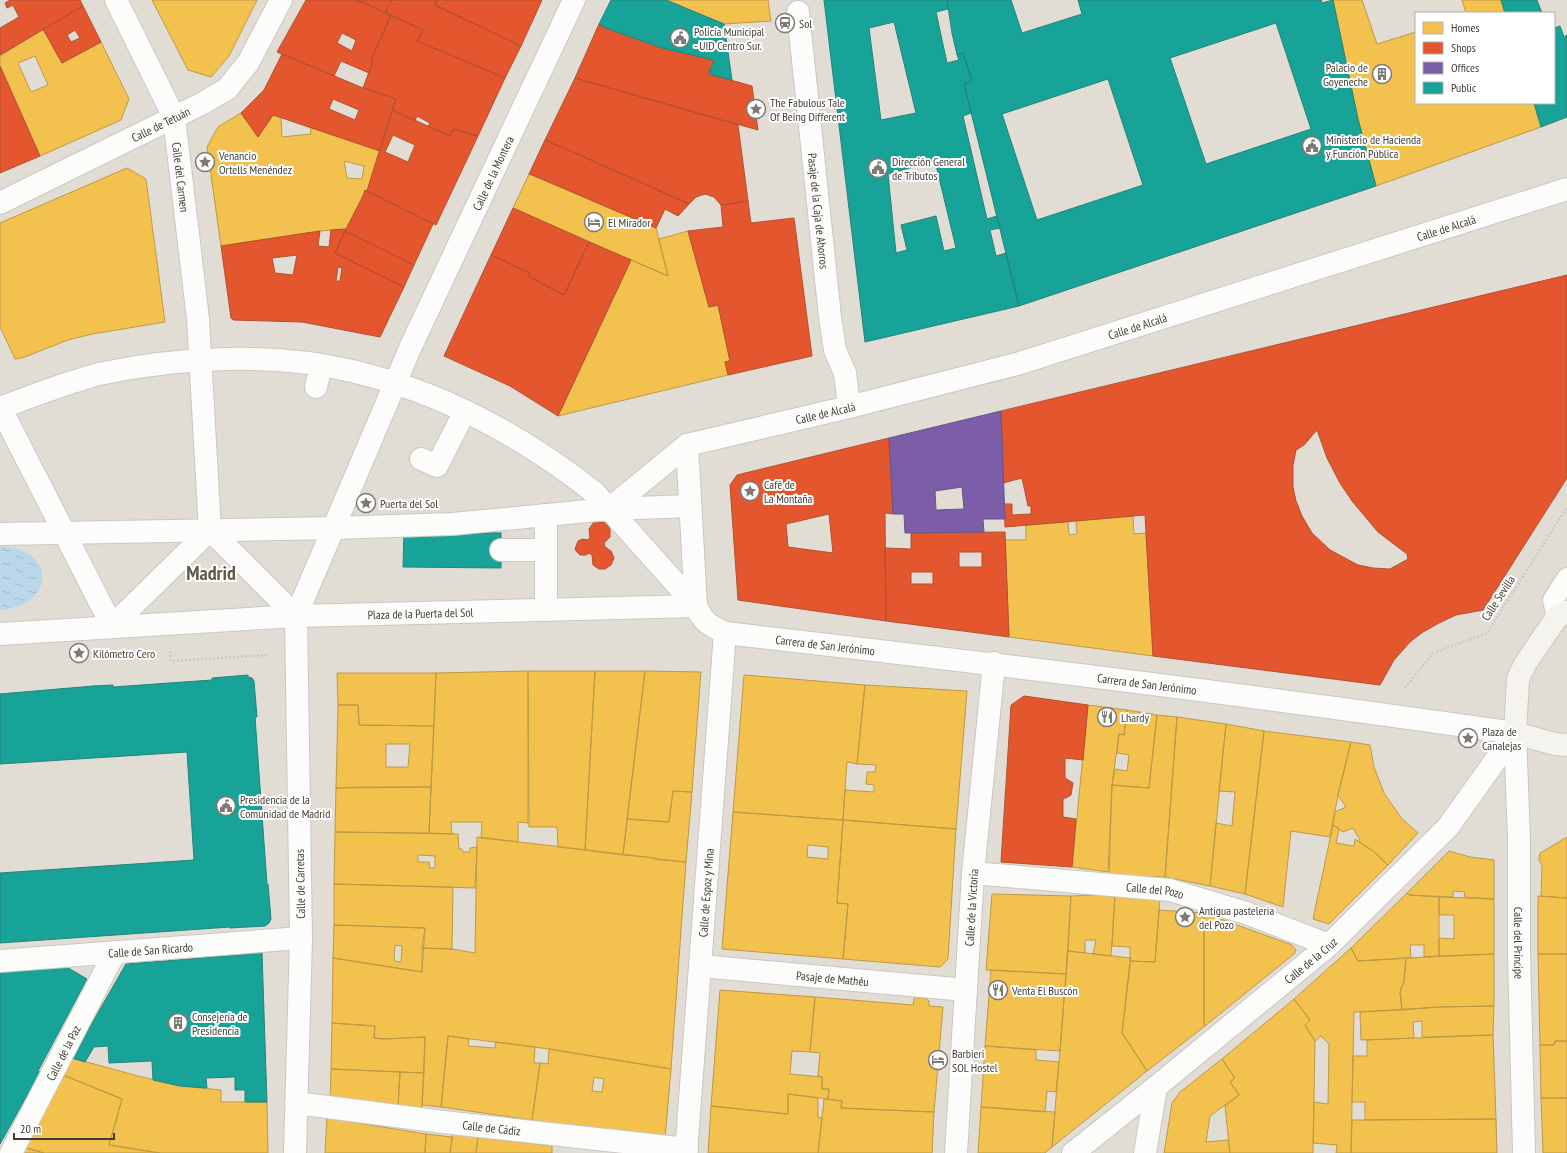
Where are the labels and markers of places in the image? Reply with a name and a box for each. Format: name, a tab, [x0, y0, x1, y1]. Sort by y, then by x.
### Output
station icon: Sol	[774, 12, 796, 34]
place label: Sol	[799, 16, 812, 31]
place label: Policía Municipal - UID Centro Sur.	[694, 24, 764, 53]
public building icon: Policía Municipal - UID Centro Sur.	[669, 27, 691, 49]
place label: Palacio de Goyeneche	[1323, 60, 1368, 89]
building icon: Palacio de Goyeneche	[1371, 63, 1393, 85]
place label: The Fabulous Tale Of Being Different	[770, 95, 846, 124]
place icon: The Fabulous Tale Of Being Different	[745, 98, 767, 120]
place label: Ministerio de Hacienda y Función Pública	[1326, 132, 1421, 161]
public building icon: Ministerio de Hacienda y Función Pública	[1301, 135, 1323, 157]
place label: Venancio Ortells Menéndez	[218, 148, 292, 177]
place icon: Venancio Ortells Menéndez	[194, 151, 216, 173]
place label: Dirección General de Tributos	[892, 154, 965, 183]
public building icon: Dirección General de Tributos	[867, 157, 889, 179]
hotel icon: El Mirador	[583, 211, 605, 233]
place label: El Mirador	[608, 215, 651, 230]
place label: Café de La Montaña	[764, 477, 813, 506]
place icon: Café de La Montaña	[739, 480, 761, 502]
place icon: Puerta del Sol	[355, 492, 377, 514]
place label: Puerta del Sol	[380, 496, 438, 511]
place icon: Kilómetro Cero	[68, 642, 90, 664]
place label: Kilómetro Cero	[93, 646, 155, 661]
restaurant icon: Lhardy	[1096, 706, 1118, 728]
place label: Lhardy	[1121, 710, 1150, 725]
place label: Plaza de Canalejas	[1482, 724, 1521, 753]
place icon: Plaza de Canalejas	[1457, 727, 1479, 749]
place label: Presidencia de la Comunidad de Madrid	[240, 792, 330, 821]
public building icon: Presidencia de la Comunidad de Madrid	[215, 795, 237, 817]
place label: Antigua pasteleria del Pozo	[1199, 903, 1274, 932]
place icon: Antigua pasteleria del Pozo	[1174, 906, 1196, 928]
restaurant icon: Venta El Buscón	[987, 979, 1009, 1001]
place label: Venta El Buscón	[1011, 983, 1078, 998]
place label: Consejería de Presidencia	[192, 1009, 248, 1038]
building icon: Consejería de Presidencia	[167, 1012, 189, 1034]
place label: Barbieri SOL Hostel	[952, 1046, 998, 1075]
hotel icon: Barbieri SOL Hostel	[927, 1049, 949, 1071]

